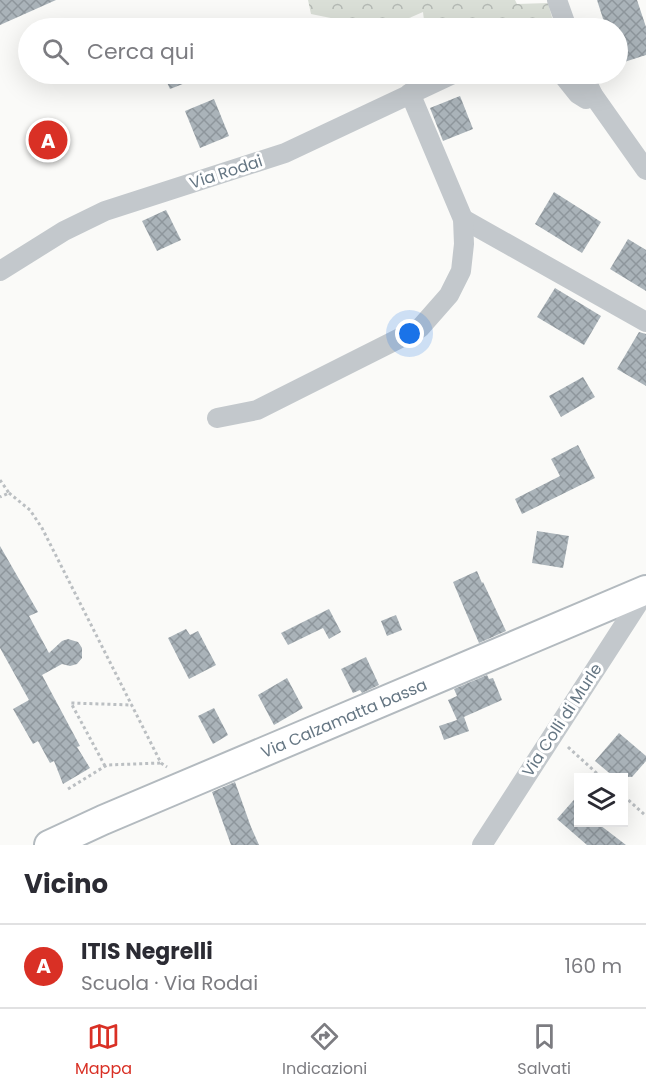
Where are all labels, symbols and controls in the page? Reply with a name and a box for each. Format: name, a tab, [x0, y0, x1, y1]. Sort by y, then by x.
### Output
search box	[18, 18, 628, 84]
icon: search	[39, 35, 72, 68]
text: Cerca qui	[87, 36, 194, 67]
pin: A	[28, 118, 68, 162]
street label: Via Rodai	[187, 149, 265, 195]
your location	[395, 319, 424, 348]
street label: Via Colli di Murle	[517, 659, 607, 781]
street label: Via Calzamatta bassa	[257, 673, 430, 763]
map controls	[574, 773, 628, 827]
button: layers	[574, 773, 628, 827]
text: Vicino	[24, 866, 108, 902]
text: ITIS Negrelli	[81, 936, 213, 967]
text: A	[36, 952, 51, 980]
text: 160 m	[564, 952, 622, 980]
text: Scuola · Via Rodai	[81, 969, 258, 997]
tab: Mappa	[75, 1020, 132, 1081]
tab: Indicazioni	[282, 1020, 367, 1081]
tab: Salvati	[517, 1020, 571, 1081]

